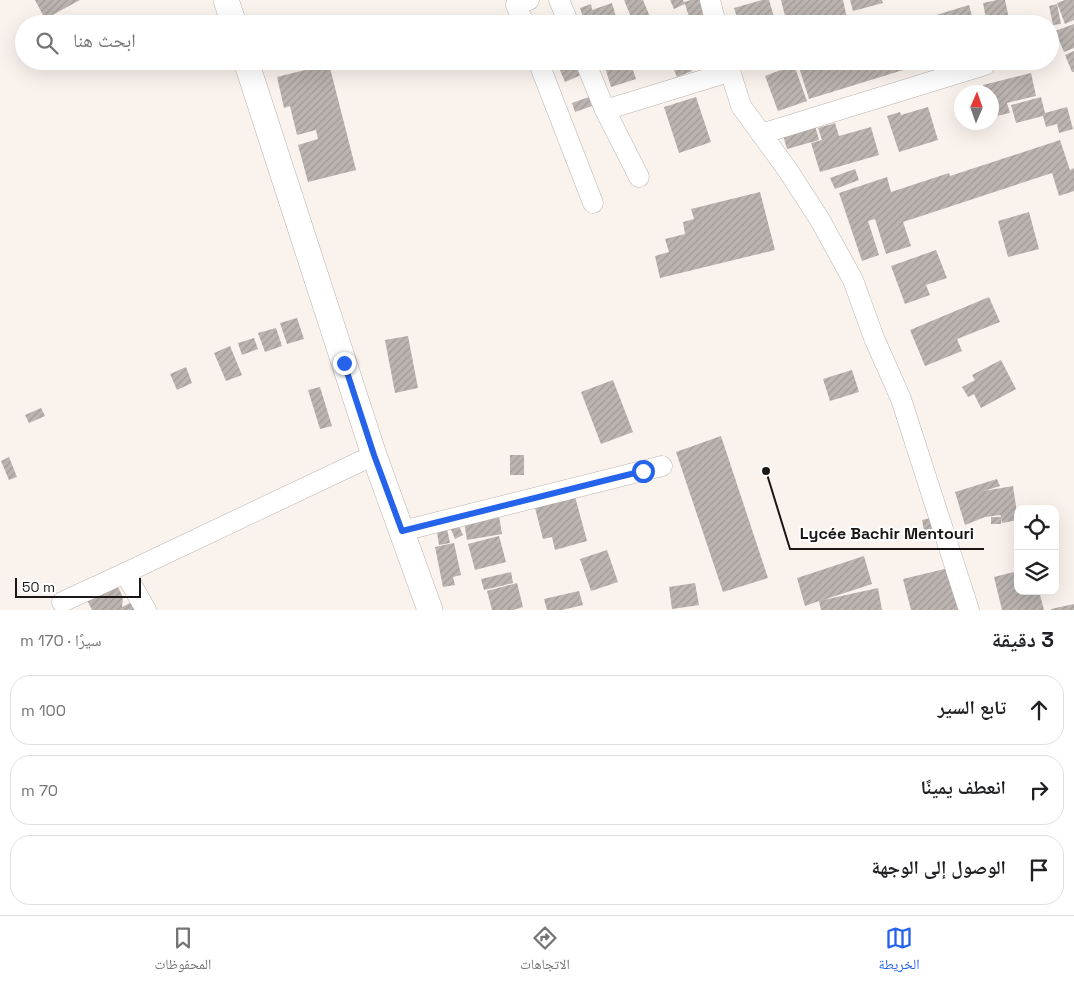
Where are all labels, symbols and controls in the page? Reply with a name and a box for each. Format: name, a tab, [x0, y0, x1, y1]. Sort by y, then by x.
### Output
search box	[15, 15, 1059, 70]
text: ابحث هنا	[73, 28, 136, 53]
icon: search	[33, 29, 61, 57]
north arrow	[954, 85, 999, 130]
route end	[333, 352, 356, 375]
route start	[632, 460, 655, 483]
map controls	[1014, 505, 1059, 595]
button: locate	[1014, 505, 1059, 550]
callout: Lycée Bachir Mentouri	[790, 518, 984, 549]
text: Lycée Bachir Mentouri	[800, 523, 974, 544]
button: layers	[1014, 550, 1059, 595]
scale bar	[15, 575, 141, 598]
text: 50 m	[22, 578, 55, 596]
text: 3 دقيقة	[992, 626, 1054, 653]
text: سيرًا · 170 m	[20, 630, 102, 651]
text: تابع السير	[938, 695, 1006, 720]
icon: ahead	[1025, 696, 1053, 724]
text: 100 m	[21, 700, 66, 721]
text: انعطف يمينًا	[921, 775, 1006, 800]
icon: right	[1025, 776, 1053, 804]
text: 70 m	[21, 780, 58, 801]
text: الوصول إلى الوجهة	[871, 855, 1006, 880]
icon: arrive	[1025, 856, 1053, 884]
tab: المحفوظات	[154, 924, 211, 978]
tab: الاتجاهات	[520, 924, 570, 978]
tab: الخريطة	[878, 924, 920, 978]

